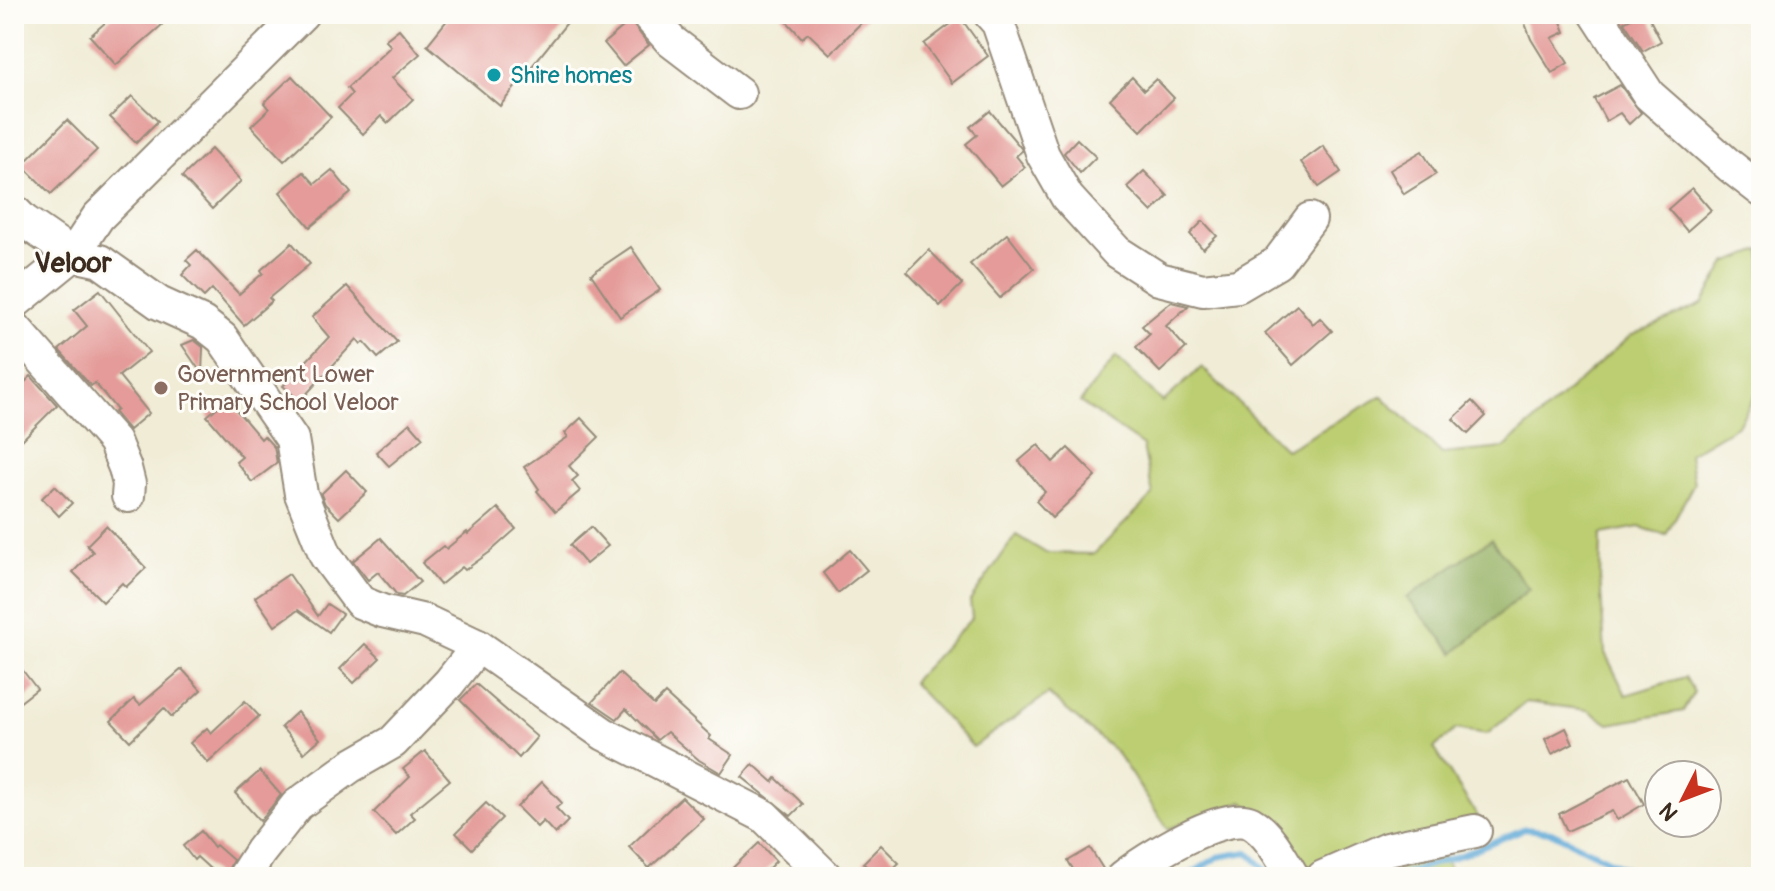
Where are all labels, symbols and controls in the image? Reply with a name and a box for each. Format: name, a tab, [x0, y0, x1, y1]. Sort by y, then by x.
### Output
place label: Shire homes	[510, 61, 632, 90]
marker: Shire homes	[485, 66, 503, 84]
district label: Veloor	[34, 246, 113, 281]
place label: Government Lower Primary School Veloor	[177, 360, 399, 417]
marker: Government Lower Primary School Veloor	[152, 379, 170, 397]
north arrow	[1643, 759, 1723, 839]
text: N	[1653, 797, 1684, 827]

